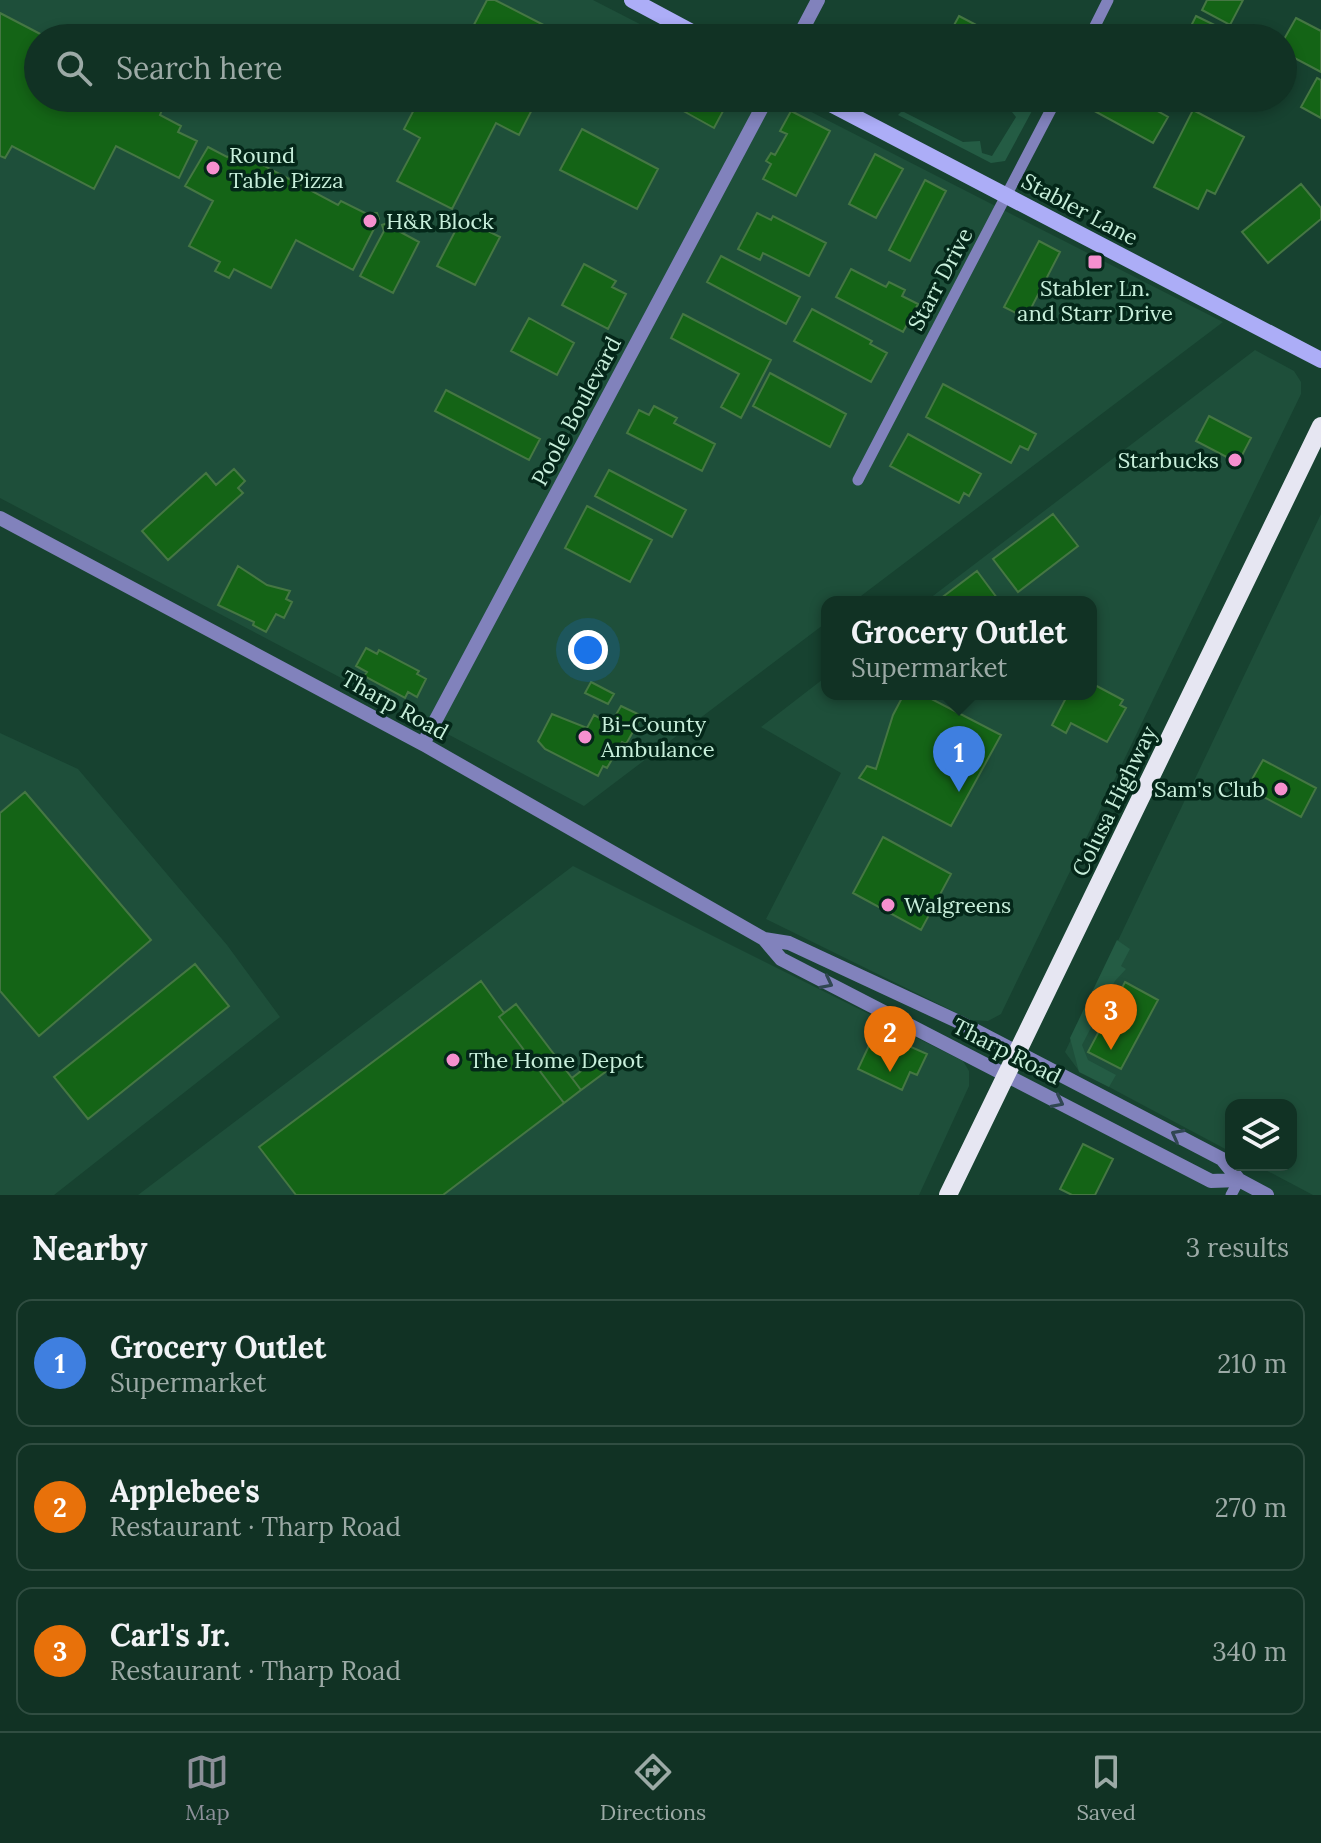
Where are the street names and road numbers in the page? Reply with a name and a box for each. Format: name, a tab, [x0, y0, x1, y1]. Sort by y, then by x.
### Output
street label: Stabler Lane	[1017, 167, 1143, 251]
street label: Starr Drive	[901, 223, 979, 335]
street label: Poole Boulevard	[525, 332, 627, 490]
street label: Tharp Road	[337, 664, 453, 746]
street label: Colusa Highway	[1066, 721, 1163, 881]
street label: Tharp Road	[948, 1012, 1066, 1090]

